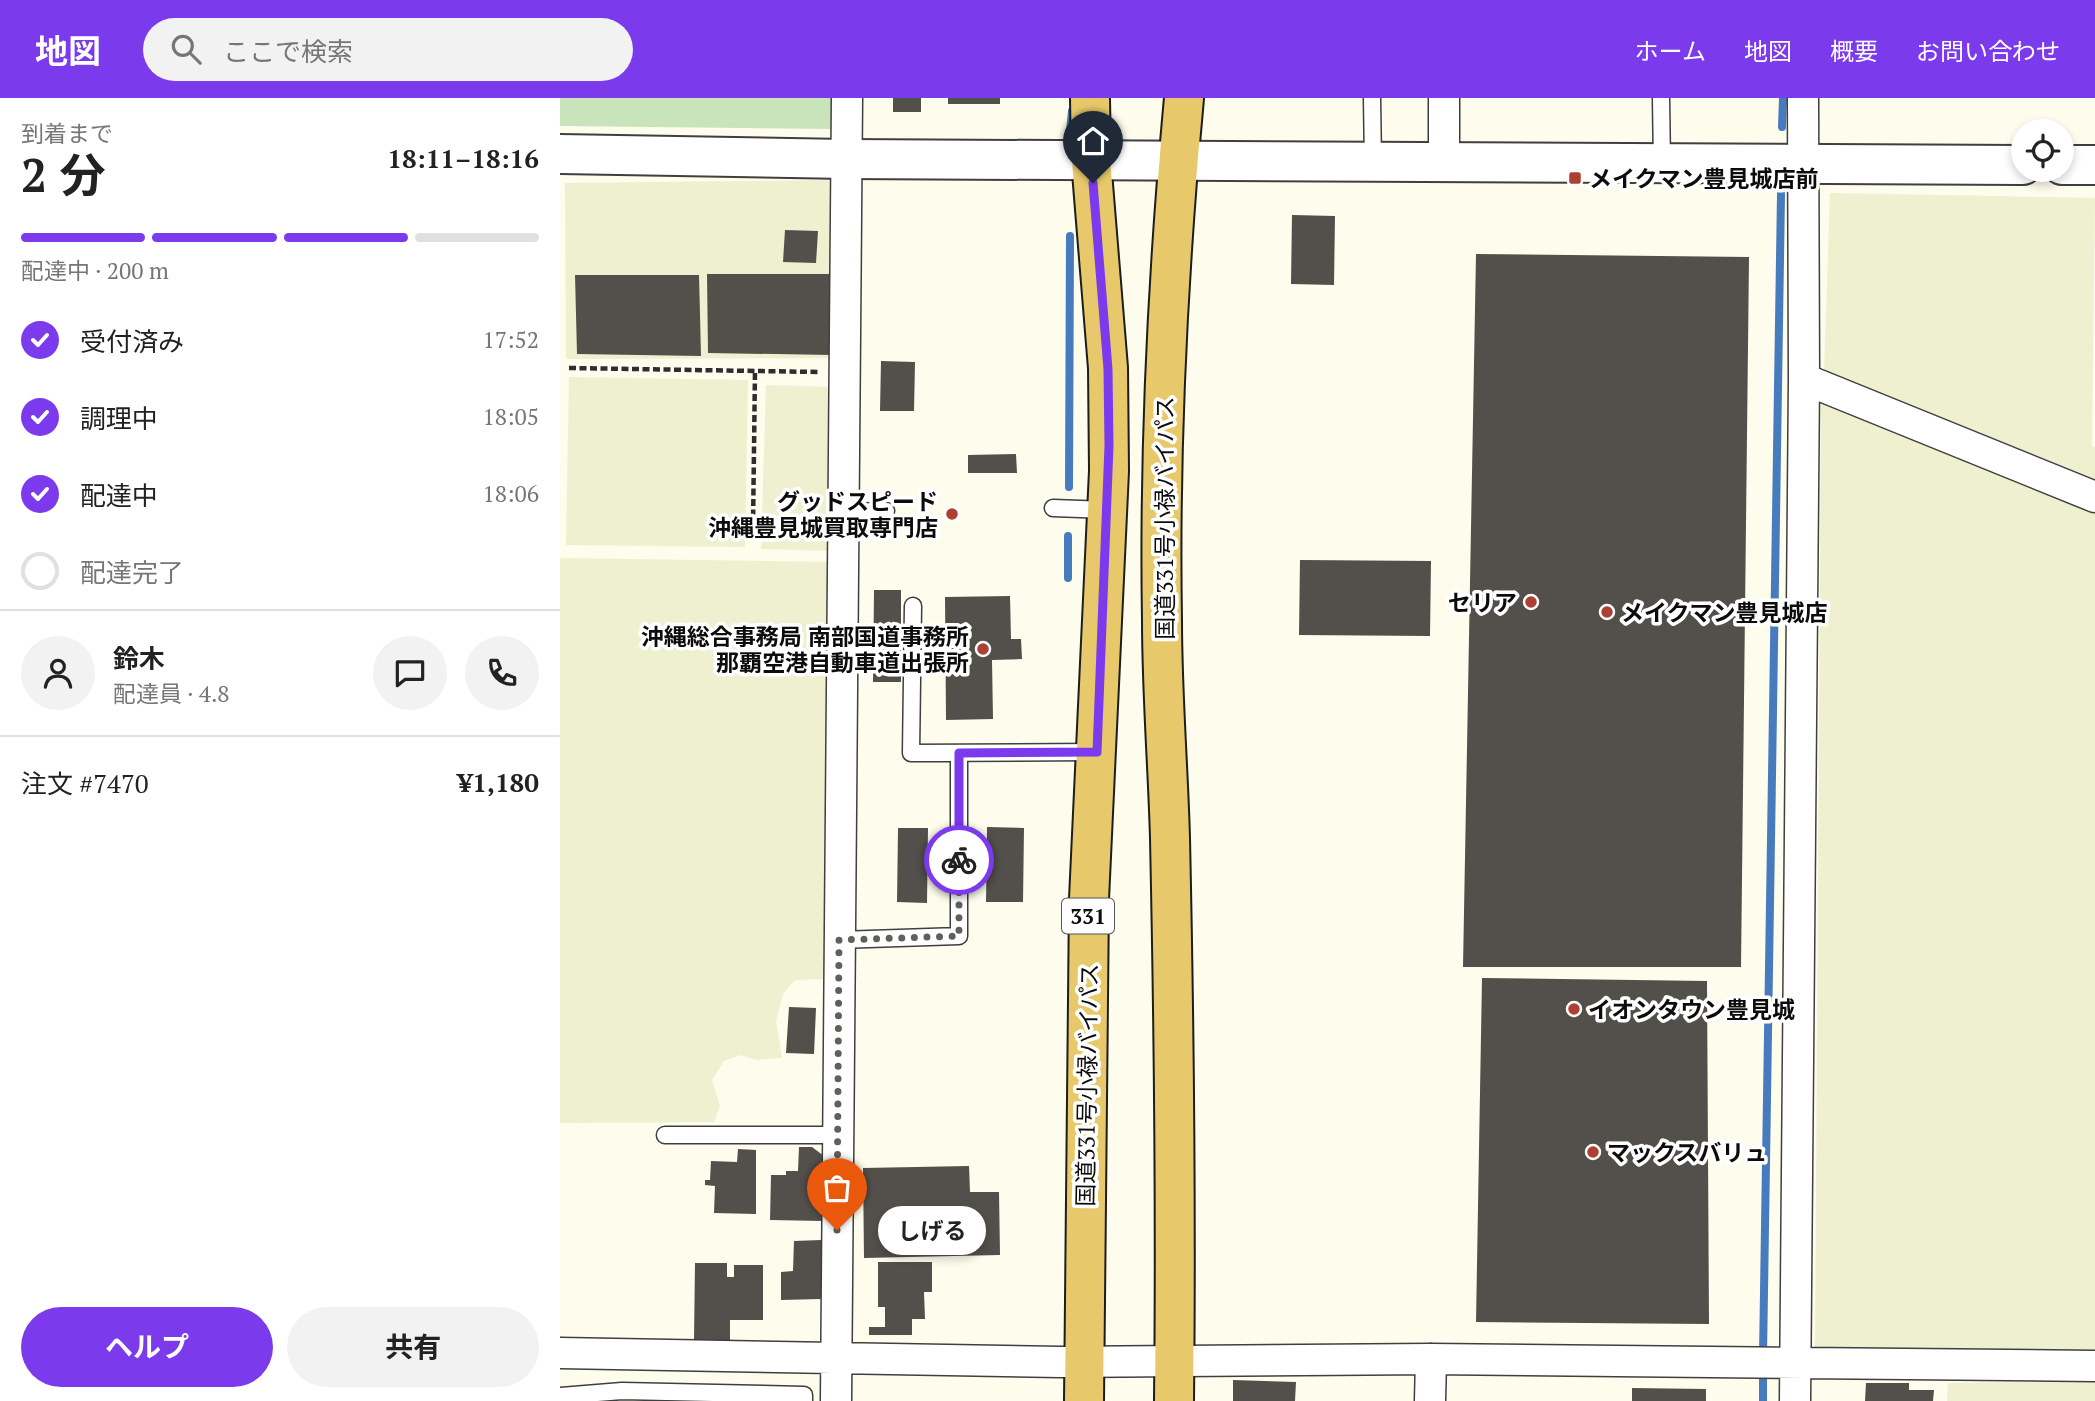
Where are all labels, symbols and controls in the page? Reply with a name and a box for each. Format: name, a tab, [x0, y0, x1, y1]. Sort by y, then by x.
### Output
search box	[143, 18, 633, 81]
text: 地図	[35, 29, 101, 72]
icon: search	[167, 30, 205, 68]
text: ここで検索	[223, 34, 353, 68]
text: ホーム	[1635, 35, 1706, 67]
text: 地図	[1744, 35, 1792, 67]
text: 概要	[1830, 35, 1878, 67]
text: お問い合わせ	[1916, 35, 2060, 67]
pin	[1063, 111, 1123, 183]
text: 到着まで	[21, 118, 113, 149]
map controls	[2011, 119, 2074, 182]
button: locate	[2011, 119, 2074, 182]
icon: home	[1074, 122, 1112, 160]
text: 18:11–18:16	[387, 141, 539, 175]
text: 2 分	[21, 144, 105, 205]
place label: メイクマン豊見城店前	[1589, 163, 1819, 194]
marker: メイクマン豊見城店前	[1567, 170, 1583, 186]
text: 配達中 · 200 m	[21, 255, 169, 286]
icon: check	[21, 321, 59, 359]
text: 受付済み	[80, 324, 184, 358]
text: 17:52	[482, 324, 539, 355]
street label: 国道331号小禄バイパス	[1149, 396, 1180, 640]
icon: check	[21, 398, 59, 436]
text: 調理中	[80, 401, 158, 435]
text: 18:05	[482, 401, 539, 432]
icon: check	[21, 475, 59, 513]
text: 配達中	[80, 478, 158, 512]
text: 18:06	[482, 478, 539, 509]
place label: グッドスピード 沖縄豊見城買取専門店	[708, 486, 938, 543]
marker: グッドスピード 沖縄豊見城買取専門店	[944, 506, 960, 522]
text: 配達完了	[80, 555, 184, 589]
place label: セリア	[1448, 587, 1517, 618]
marker: セリア	[1523, 594, 1539, 610]
place label: メイクマン豊見城店	[1621, 597, 1828, 628]
marker: メイクマン豊見城店	[1599, 604, 1615, 620]
place label: 沖縄総合事務局 南部国道事務所 那覇空港自動車道出張所	[641, 621, 969, 678]
button: person	[21, 636, 95, 710]
button: chat	[373, 636, 447, 710]
button: phone	[465, 636, 539, 710]
text: 鈴木	[113, 641, 165, 675]
marker: 沖縄総合事務局 南部国道事務所 那覇空港自動車道出張所	[975, 641, 991, 657]
text: 配達員 · 4.8	[113, 678, 230, 709]
text: ¥1,180	[458, 765, 539, 799]
text: 注文 #7470	[21, 766, 149, 800]
courier	[924, 825, 994, 895]
icon: bike	[940, 841, 978, 879]
road number: 331	[1062, 898, 1114, 934]
street label: 国道331号小禄バイパス	[1069, 963, 1105, 1207]
place label: イオンタウン豊見城	[1588, 994, 1795, 1025]
marker: イオンタウン豊見城	[1566, 1001, 1582, 1017]
place label: マックスバリュ	[1607, 1137, 1767, 1168]
marker: マックスバリュ	[1585, 1144, 1601, 1160]
pin	[807, 1158, 867, 1230]
icon: bag	[818, 1169, 856, 1207]
callout: しげる	[879, 1206, 988, 1254]
text: しげる	[898, 1215, 967, 1246]
button: ヘルプ	[21, 1307, 273, 1387]
button: 共有	[287, 1307, 539, 1387]

